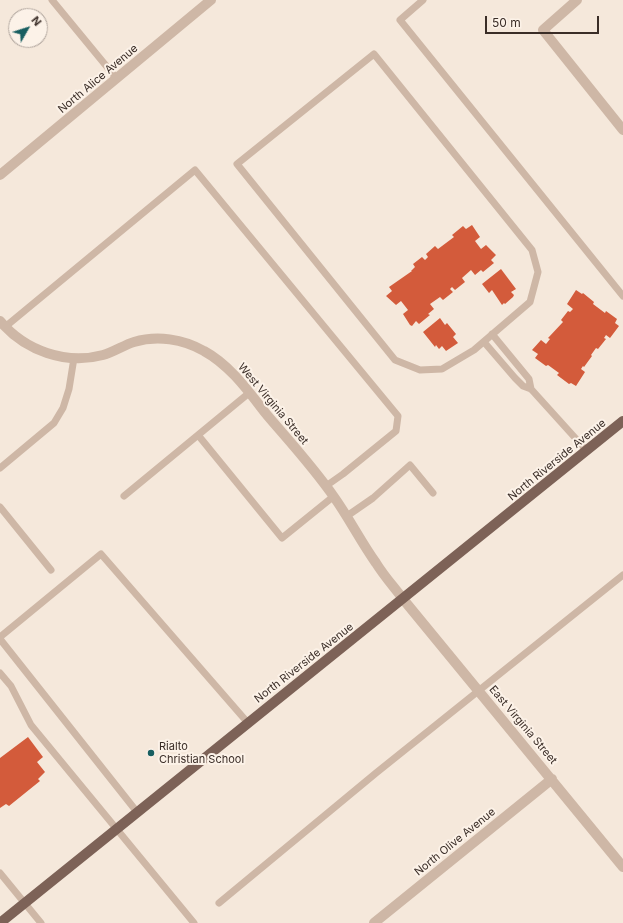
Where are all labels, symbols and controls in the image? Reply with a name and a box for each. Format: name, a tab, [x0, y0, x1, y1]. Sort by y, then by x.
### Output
north arrow	[8, 8, 48, 48]
scale bar	[487, 8, 601, 34]
text: N	[28, 13, 45, 29]
text: 50 m	[492, 15, 521, 30]
street label: North Alice Avenue	[56, 42, 140, 116]
street label: West Virginia Street	[235, 361, 311, 447]
street label: North Riverside Avenue	[505, 416, 609, 504]
street label: North Riverside Avenue	[252, 620, 356, 706]
street label: East Virginia Street	[486, 683, 560, 767]
place label: Rialto Christian School	[159, 740, 244, 766]
marker: Rialto Christian School	[146, 748, 156, 758]
street label: North Olive Avenue	[412, 805, 498, 879]

